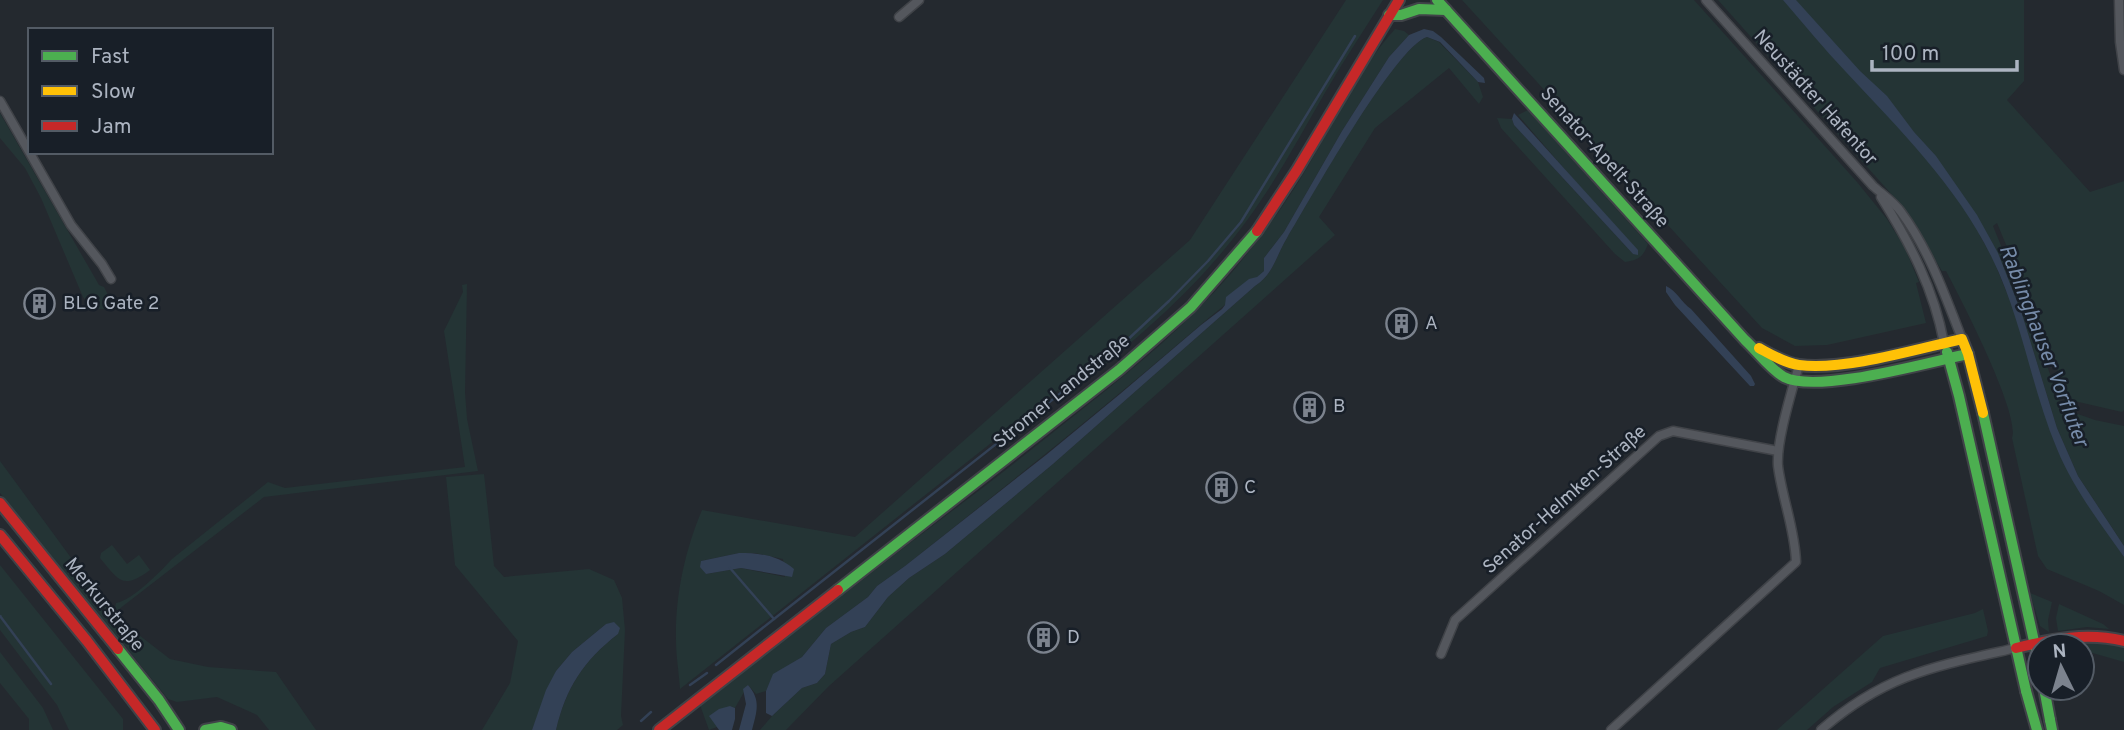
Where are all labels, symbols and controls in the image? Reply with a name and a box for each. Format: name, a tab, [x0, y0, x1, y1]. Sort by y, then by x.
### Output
street label: Neustädter Hafentor	[1748, 25, 1883, 171]
legend	[28, 28, 273, 154]
scale bar	[1872, 28, 2017, 72]
text: 100 m	[1882, 41, 1939, 68]
text: Fast	[91, 44, 130, 71]
text: Slow	[91, 79, 136, 106]
street label: Senator-Apelt-Straße	[1534, 82, 1674, 234]
text: Jam	[91, 114, 132, 141]
water label: Rablinghauser Vorfluter	[1992, 241, 2095, 453]
building icon: BLG Gate 2	[23, 287, 57, 321]
place label: BLG Gate 2	[63, 292, 159, 316]
building icon: A	[1385, 307, 1419, 341]
place label: A	[1425, 312, 1438, 336]
street label: Stromer Landstraße	[989, 329, 1135, 455]
building icon: B	[1293, 390, 1327, 424]
place label: B	[1333, 395, 1345, 419]
street label: Senator-Helmken-Straße	[1478, 420, 1652, 580]
building icon: C	[1204, 471, 1238, 505]
place label: C	[1244, 476, 1256, 500]
street label: Merkurstraße	[59, 553, 149, 657]
building icon: D	[1027, 621, 1061, 655]
place label: D	[1067, 626, 1080, 650]
north arrow	[2026, 632, 2096, 702]
text: N	[2052, 640, 2068, 665]

